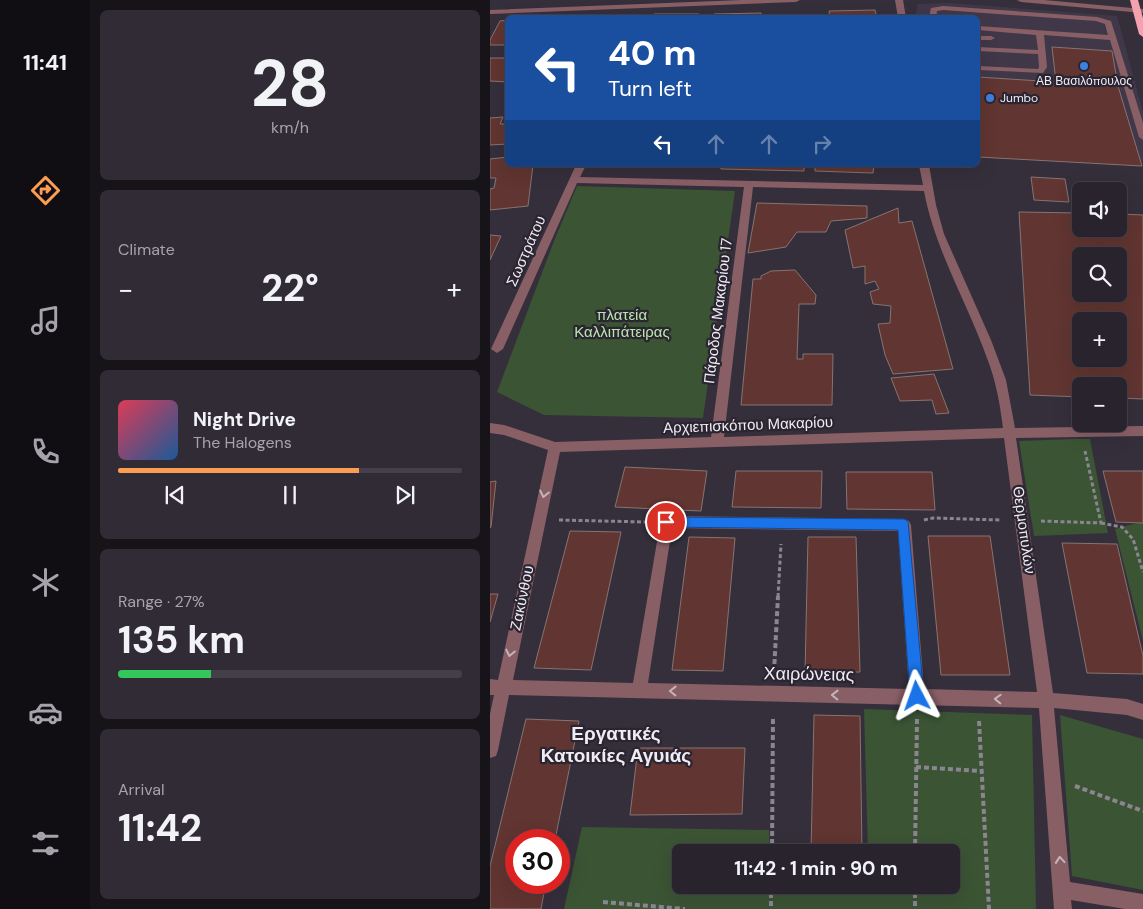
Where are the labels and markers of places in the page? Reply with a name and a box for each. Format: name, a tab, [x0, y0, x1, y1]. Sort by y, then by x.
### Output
marker: ΑΒ Βασιλόπουλος	[1078, 60, 1090, 72]
place label: ΑΒ Βασιλόπουλος	[1036, 73, 1132, 89]
place label: Jumbo	[1000, 90, 1038, 106]
marker: Jumbo	[984, 92, 996, 104]
pin	[645, 501, 687, 543]

